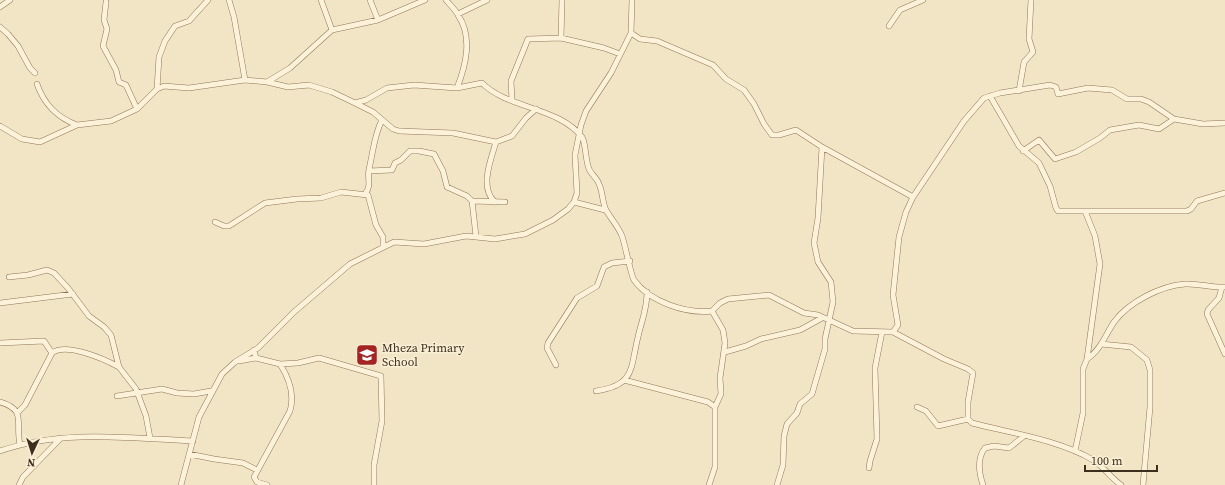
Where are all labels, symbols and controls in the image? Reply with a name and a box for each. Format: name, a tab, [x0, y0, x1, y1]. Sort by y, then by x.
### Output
place label: Mheza Primary School	[382, 340, 465, 370]
school or university icon: Mheza Primary School	[354, 342, 380, 368]
north arrow	[12, 433, 52, 473]
scale bar	[1085, 447, 1157, 473]
text: 100 m	[1091, 453, 1123, 469]
text: N	[27, 455, 36, 470]

